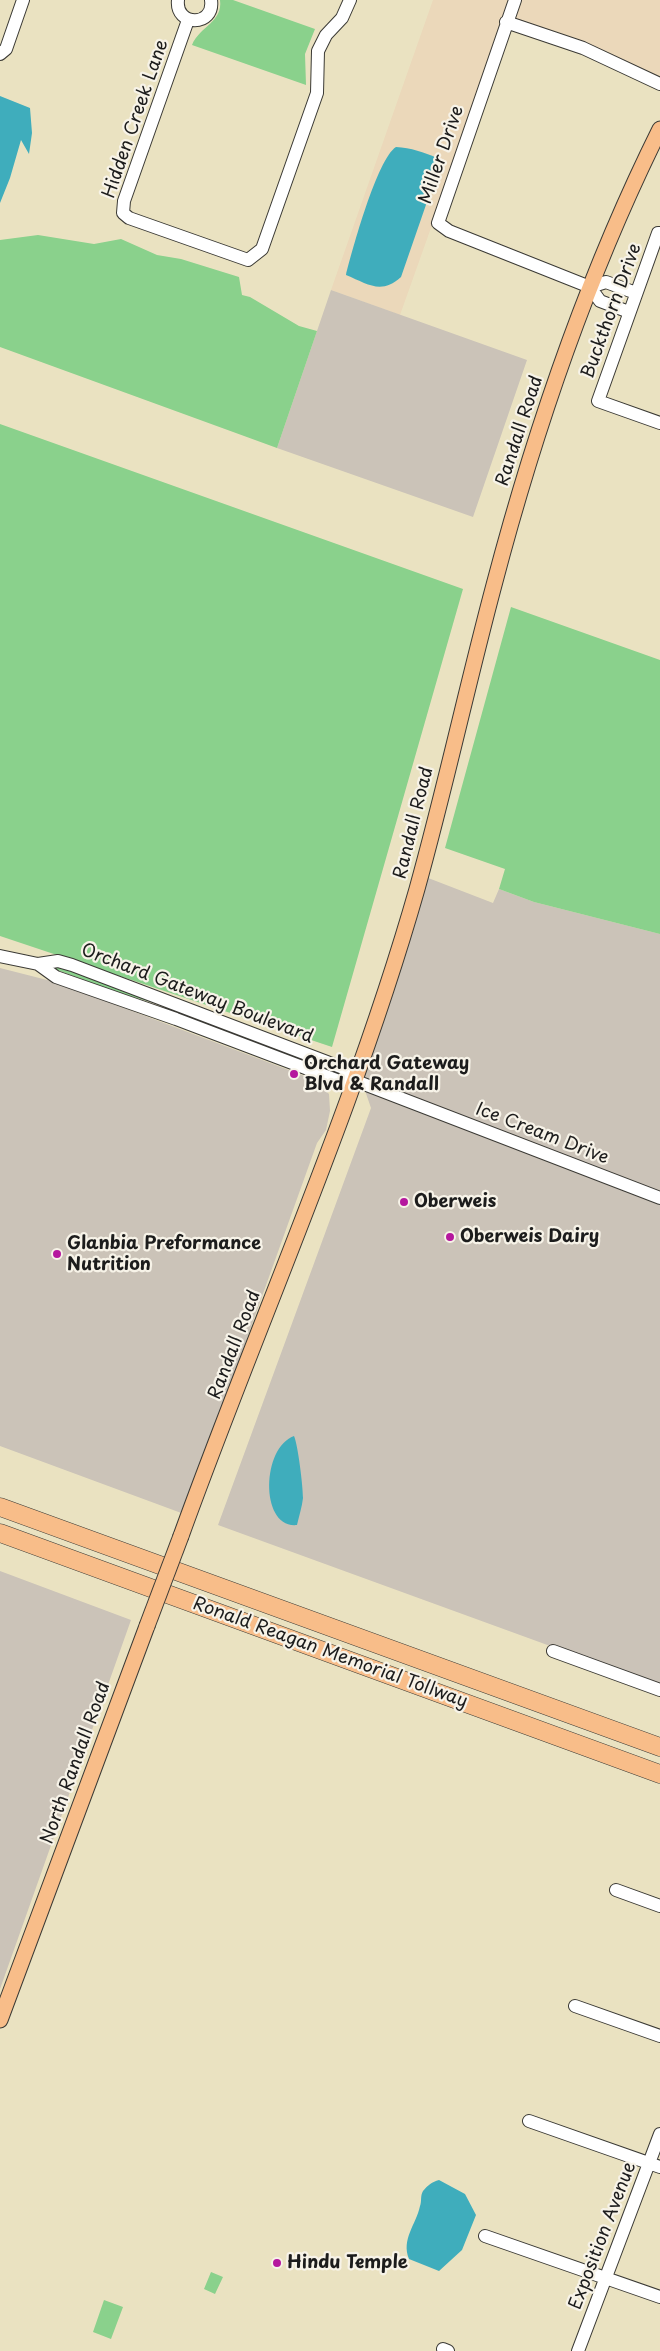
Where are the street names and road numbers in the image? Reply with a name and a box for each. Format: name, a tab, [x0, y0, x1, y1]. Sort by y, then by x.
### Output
street label: Hidden Creek Lane	[99, 37, 173, 201]
street label: Miller Drive	[415, 103, 469, 207]
street label: Buckthorn Drive	[578, 241, 646, 381]
street label: Randall Road	[492, 373, 548, 489]
street label: Randall Road	[390, 765, 438, 881]
street label: Orchard Gateway Boulevard	[78, 940, 316, 1048]
street label: Ice Cream Drive	[472, 1099, 612, 1169]
street label: Randall Road	[204, 1287, 266, 1403]
street label: Ronald Reagan Memorial Tollway	[190, 1593, 470, 1713]
street label: North Randall Road	[37, 1679, 115, 1847]
street label: Exposition Avenue	[565, 2159, 641, 2313]

